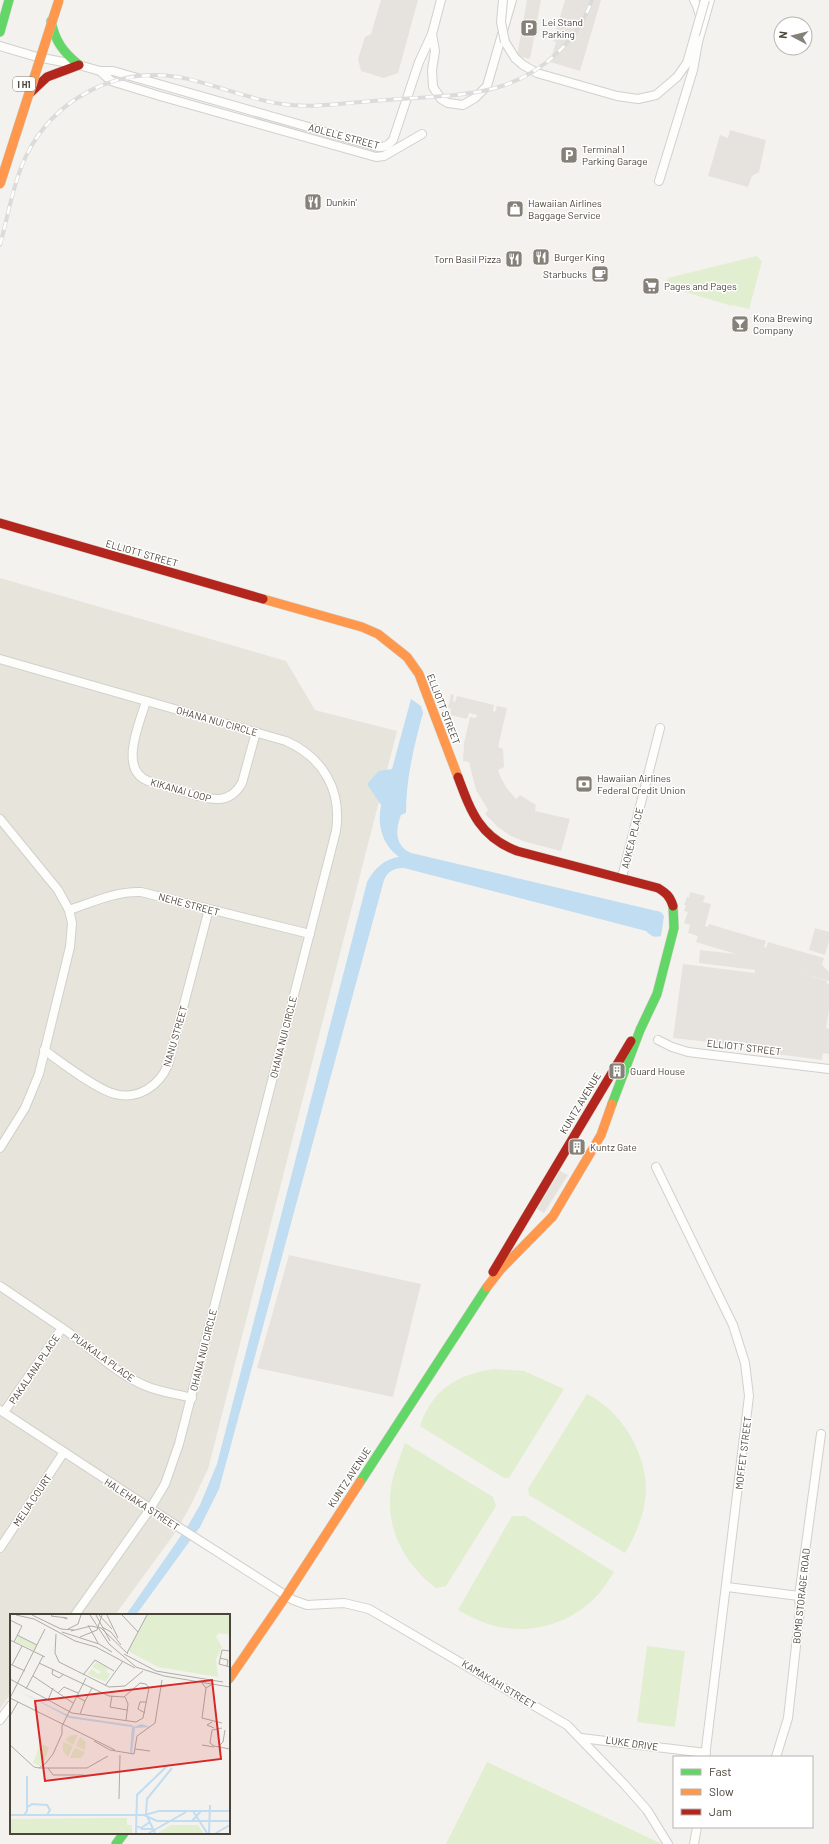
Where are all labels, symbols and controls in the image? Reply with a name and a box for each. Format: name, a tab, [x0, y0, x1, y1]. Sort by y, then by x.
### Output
place label: Lei Stand Parking	[542, 16, 583, 40]
north arrow	[773, 16, 813, 56]
parking icon: Lei Stand Parking	[519, 18, 539, 38]
text: N	[776, 30, 789, 39]
road number: I H1	[13, 77, 35, 91]
street label: AOLELE STREET	[307, 121, 381, 151]
place label: Terminal 1 Parking Garage	[582, 143, 648, 167]
parking icon: Terminal 1 Parking Garage	[559, 145, 579, 165]
restaurant icon: Dunkin'	[303, 192, 323, 212]
place label: Dunkin'	[326, 196, 357, 208]
place label: Hawaiian Airlines Baggage Service	[528, 197, 602, 221]
shop icon: Hawaiian Airlines Baggage Service	[505, 199, 525, 219]
restaurant icon: Burger King	[531, 247, 551, 267]
restaurant icon: Torn Basil Pizza	[504, 249, 524, 269]
place label: Burger King	[554, 251, 605, 263]
place label: Torn Basil Pizza	[434, 253, 501, 265]
cafe icon: Starbucks	[590, 264, 610, 284]
place label: Starbucks	[543, 268, 587, 280]
supermarket icon: Pages and Pages	[641, 276, 661, 296]
place label: Pages and Pages	[664, 280, 737, 292]
place label: Kona Brewing Company	[753, 312, 812, 336]
bar icon: Kona Brewing Company	[730, 314, 750, 334]
street label: ELLIOTT STREET	[104, 537, 180, 569]
street label: ELLIOTT STREET	[425, 672, 463, 746]
street label: OHANA NUI CIRCLE	[175, 704, 259, 738]
place label: Hawaiian Airlines Federal Credit Union	[597, 772, 685, 796]
bank icon: Hawaiian Airlines Federal Credit Union	[574, 774, 594, 794]
street label: KIKANAI LOOP	[149, 776, 213, 804]
street label: AOKEA PLACE	[619, 806, 645, 870]
street label: NEHE STREET	[157, 890, 221, 918]
street label: OHANA NUI CIRCLE	[267, 995, 299, 1079]
street label: NANU STREET	[161, 1004, 190, 1068]
street label: ELLIOTT STREET	[706, 1036, 782, 1058]
building icon: Guard House	[607, 1061, 627, 1081]
place label: Guard House	[630, 1065, 685, 1077]
street label: KUNTZ AVENUE	[557, 1070, 603, 1136]
building icon: Kuntz Gate	[567, 1137, 587, 1157]
place label: Kuntz Gate	[590, 1141, 637, 1153]
street label: OHANA NUI CIRCLE	[187, 1308, 219, 1392]
street label: PUAKALA PLACE	[69, 1330, 137, 1384]
street label: PAKALANA PLACE	[6, 1332, 62, 1406]
street label: MOFFET STREET	[733, 1415, 753, 1490]
street label: KUNTZ AVENUE	[325, 1445, 373, 1509]
street label: MELIA COURT	[10, 1471, 54, 1528]
street label: HALEHAKA STREET	[102, 1475, 182, 1533]
street label: BOMB STORAGE ROAD	[790, 1548, 812, 1644]
inset map	[10, 1614, 230, 1834]
street label: KAMAKAHI STREET	[460, 1657, 539, 1711]
street label: LUKE DRIVE	[605, 1733, 659, 1753]
legend	[673, 1756, 813, 1828]
text: Fast	[709, 1764, 732, 1778]
text: Slow	[709, 1784, 734, 1798]
text: Jam	[709, 1804, 732, 1818]

